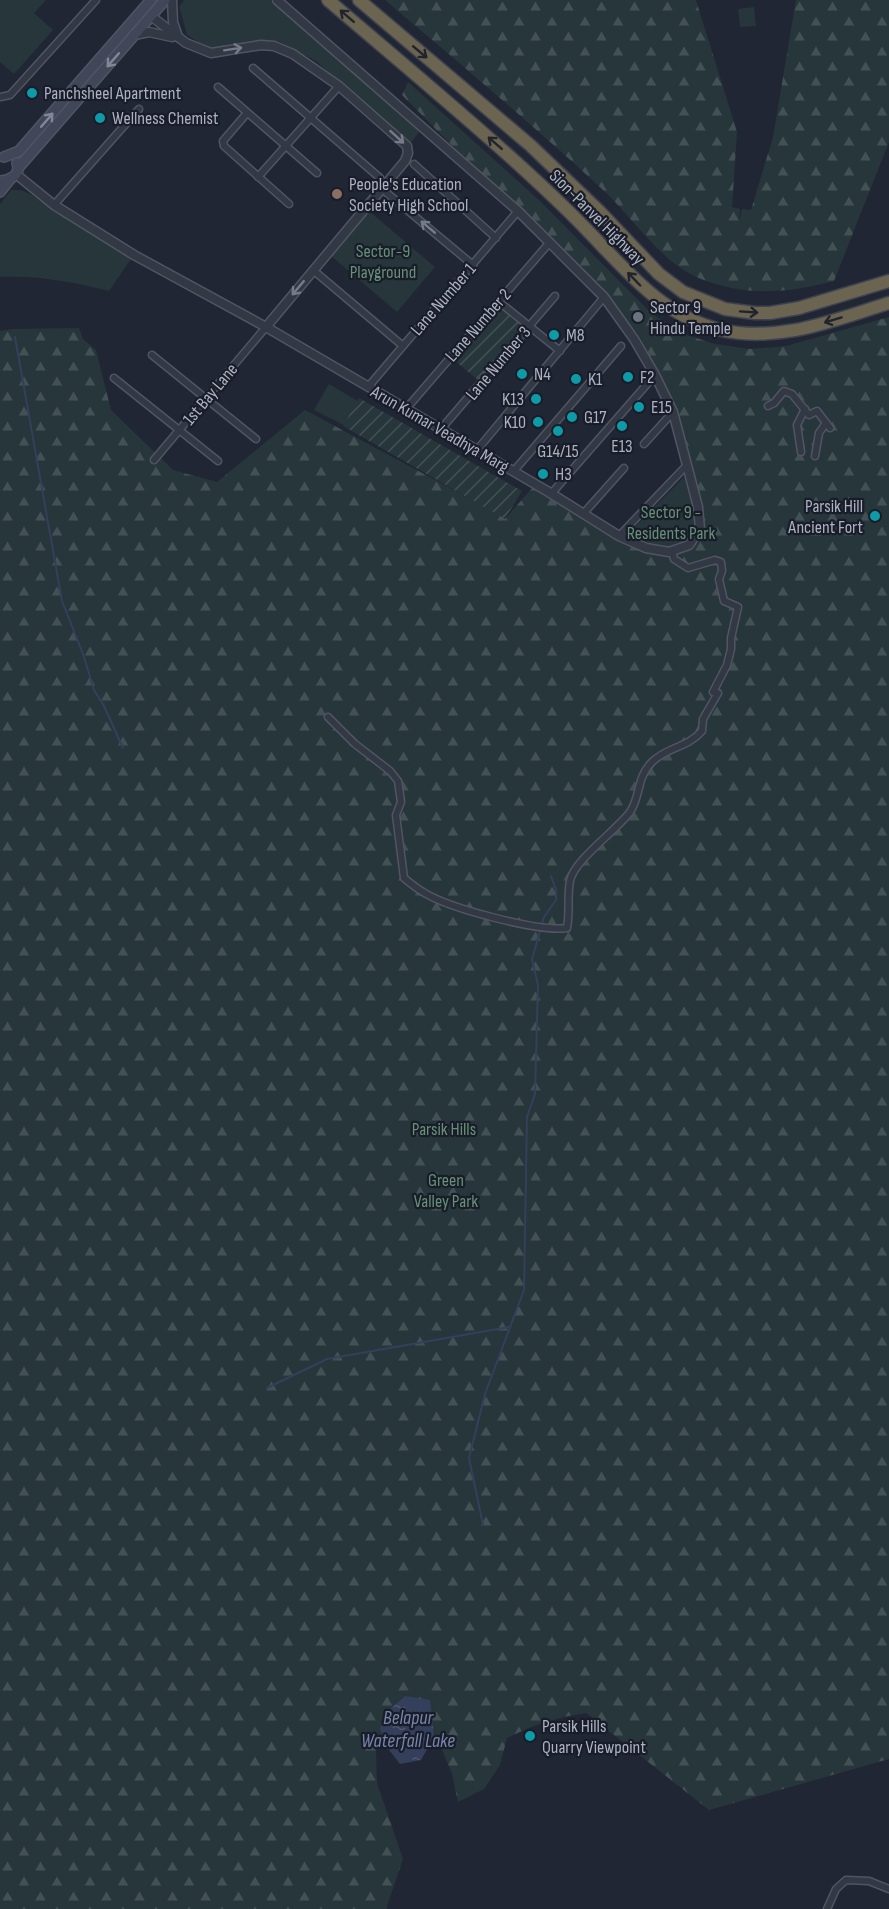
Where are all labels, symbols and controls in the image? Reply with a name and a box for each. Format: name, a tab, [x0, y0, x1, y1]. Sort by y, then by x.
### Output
one-way arrow	[339, 10, 355, 23]
one-way arrow	[223, 43, 242, 54]
one-way arrow	[412, 45, 428, 58]
one-way arrow	[106, 52, 119, 68]
place label: Panchsheel Apartment	[44, 83, 182, 104]
marker: Panchsheel Apartment	[25, 86, 39, 100]
place label: Wellness Chemist	[112, 108, 219, 129]
marker: Wellness Chemist	[93, 111, 107, 125]
one-way arrow	[40, 113, 54, 128]
one-way arrow	[389, 130, 404, 144]
one-way arrow	[487, 137, 503, 150]
street label: Sion-Panvel Highway	[545, 165, 649, 269]
place label: People's Education Society High School	[349, 174, 468, 216]
marker: People's Education Society High School	[330, 187, 344, 201]
one-way arrow	[421, 220, 436, 234]
park label: Sector-9 Playground	[350, 241, 416, 283]
street label: Lane Number 1	[406, 258, 481, 340]
one-way arrow	[627, 272, 642, 287]
one-way arrow	[292, 280, 305, 296]
street label: Lane Number 2	[441, 285, 516, 366]
place label: Sector 9 Hindu Temple	[650, 297, 731, 339]
one-way arrow	[738, 307, 758, 318]
marker: Sector 9 Hindu Temple	[631, 310, 645, 324]
one-way arrow	[824, 315, 843, 326]
street label: Lane Number 3	[461, 322, 535, 405]
place label: M8	[566, 325, 585, 346]
marker: M8	[547, 328, 561, 342]
street label: 1st Bay Lane	[178, 359, 242, 430]
place label: N4	[534, 364, 551, 385]
marker: N4	[515, 367, 529, 381]
place label: F2	[640, 367, 654, 388]
place label: K1	[588, 369, 603, 390]
marker: F2	[621, 370, 635, 384]
marker: K1	[569, 372, 583, 386]
street label: Arun Kumar Veadhya Marg	[366, 381, 513, 478]
place label: K13	[502, 389, 524, 410]
marker: K13	[529, 392, 543, 406]
place label: E15	[651, 397, 672, 418]
marker: E15	[632, 400, 646, 414]
place label: G17	[584, 407, 607, 428]
marker: G17	[565, 410, 579, 424]
place label: K10	[504, 412, 526, 433]
marker: K10	[531, 415, 545, 429]
marker: E13	[615, 419, 629, 433]
marker: G14/15	[551, 424, 565, 438]
place label: E13	[611, 436, 633, 457]
place label: G14/15	[537, 441, 579, 462]
place label: H3	[555, 464, 572, 485]
marker: H3	[536, 467, 550, 481]
place label: Parsik Hill Ancient Fort	[787, 496, 863, 538]
park label: Sector 9 - Residents Park	[627, 502, 715, 544]
marker: Parsik Hill Ancient Fort	[868, 509, 882, 523]
park label: Parsik Hills	[412, 1119, 476, 1140]
park label: Green Valley Park	[414, 1170, 478, 1212]
water label: Belapur Waterfall Lake	[361, 1706, 455, 1753]
place label: Parsik Hills Quarry Viewpoint	[542, 1716, 646, 1758]
marker: Parsik Hills Quarry Viewpoint	[523, 1729, 537, 1743]

